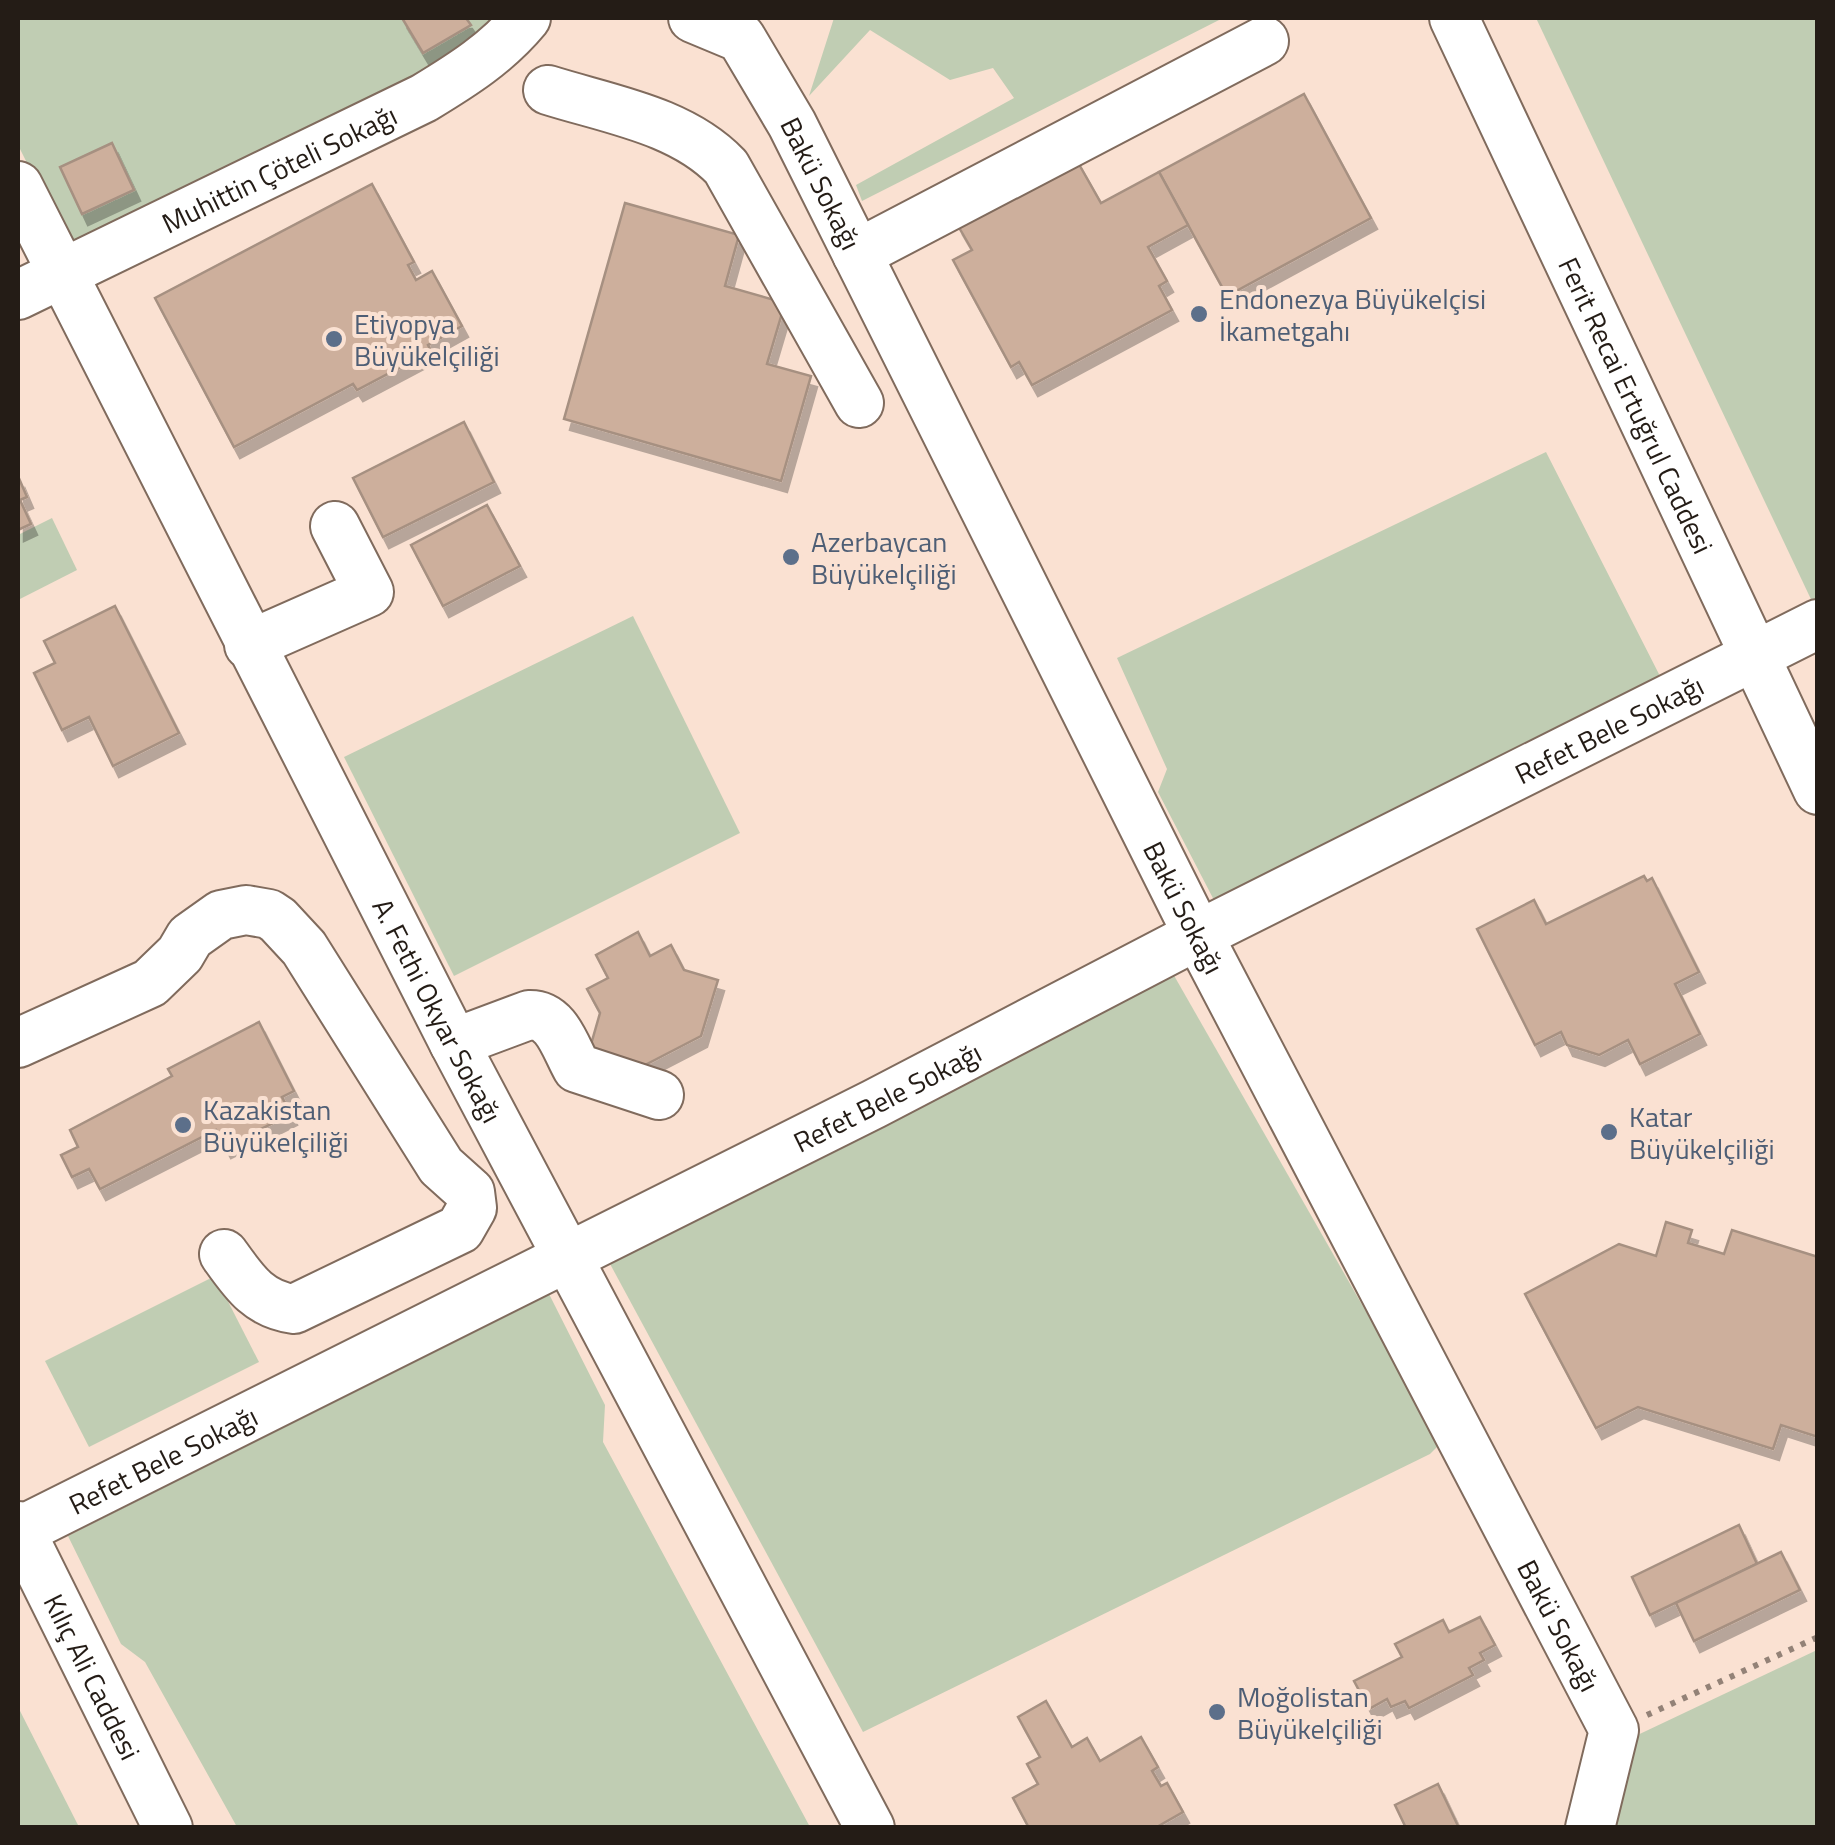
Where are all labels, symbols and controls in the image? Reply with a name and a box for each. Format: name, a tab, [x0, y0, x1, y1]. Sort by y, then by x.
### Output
street label: Muhittin Çöteli Sokağı	[154, 93, 404, 244]
street label: Bakü Sokağı	[770, 109, 873, 257]
street label: Ferit Recai Ertuğrul Caddesi	[1548, 250, 1725, 561]
place label: Endonezya Büyükelçisi İkametgahı	[1219, 277, 1486, 352]
place label: Etiyopya Büyükelçiliği	[354, 302, 500, 377]
marker: Endonezya Büyükelçisi İkametgahı	[1188, 303, 1210, 325]
marker: Etiyopya Büyükelçiliği	[323, 328, 345, 350]
place label: Azerbaycan Büyükelçiliği	[811, 520, 957, 595]
marker: Azerbaycan Büyükelçiliği	[780, 546, 802, 568]
street label: Refet Bele Sokağı	[1507, 663, 1711, 794]
street label: Bakü Sokağı	[1133, 833, 1236, 981]
street label: A. Fethi Okyar Sokağı	[362, 890, 514, 1130]
street label: Refet Bele Sokağı	[786, 1030, 989, 1163]
place label: Kazakistan Büyükelçiliği	[203, 1088, 349, 1163]
place label: Katar Büyükelçiliği	[1629, 1095, 1775, 1170]
marker: Kazakistan Büyükelçiliği	[172, 1114, 194, 1136]
marker: Katar Büyükelçiliği	[1598, 1121, 1620, 1143]
street label: Refet Bele Sokağı	[61, 1394, 265, 1525]
street label: Bakü Sokağı	[1507, 1552, 1612, 1699]
street label: Kılıç Ali Caddesi	[33, 1586, 152, 1767]
place label: Moğolistan Büyükelçiliği	[1237, 1675, 1383, 1750]
marker: Moğolistan Büyükelçiliği	[1206, 1701, 1228, 1723]

